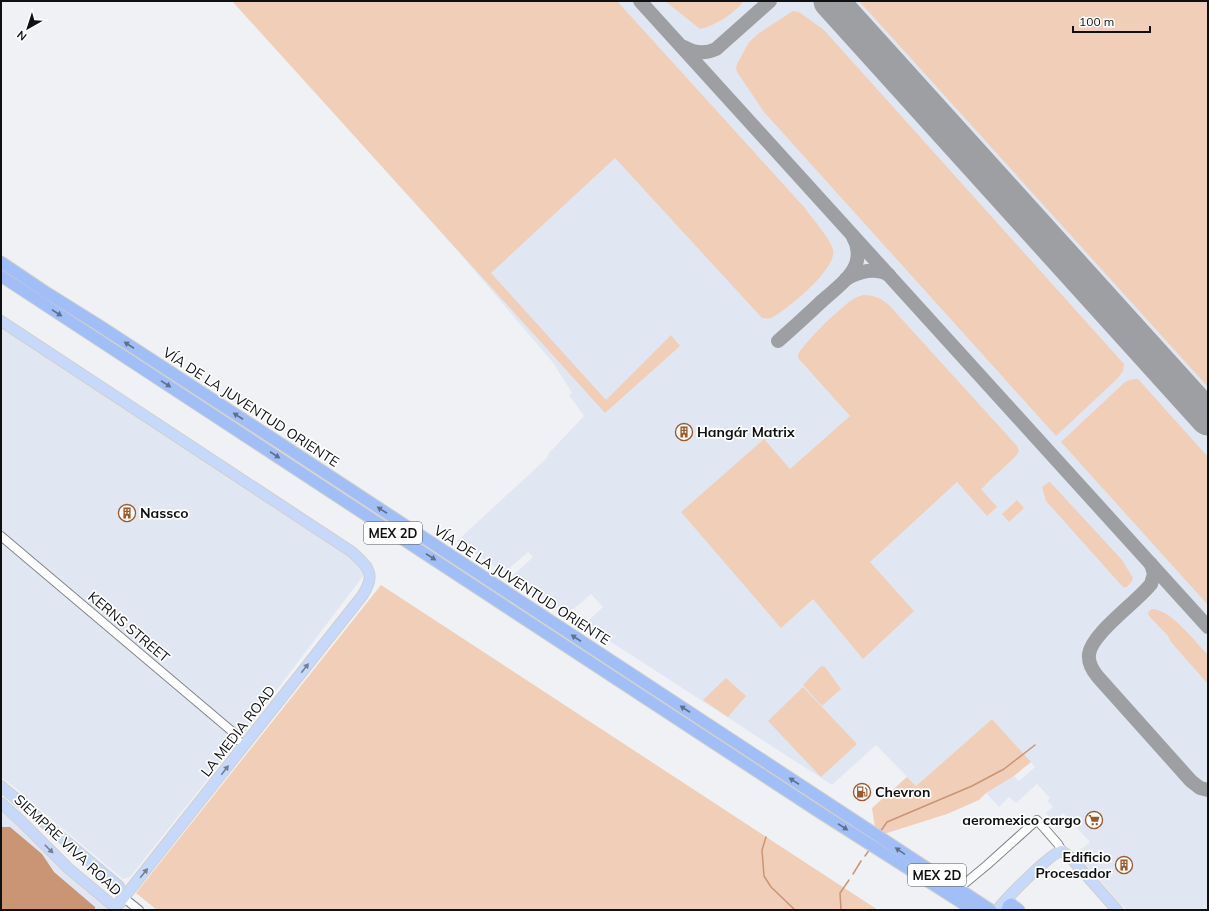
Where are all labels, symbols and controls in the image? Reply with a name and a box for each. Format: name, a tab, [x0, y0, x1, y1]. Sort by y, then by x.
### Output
north arrow	[8, 8, 48, 48]
scale bar	[1073, 8, 1150, 34]
text: 100 m	[1079, 14, 1114, 29]
text: N	[14, 28, 29, 44]
one-way arrow	[52, 309, 62, 317]
one-way arrow	[124, 341, 135, 349]
street label: VÍA DE LA JUVENTUD ORIENTE	[159, 343, 343, 471]
one-way arrow	[161, 380, 171, 388]
one-way arrow	[232, 413, 244, 420]
building icon: Hangár Matrix	[674, 422, 694, 442]
place label: Hangár Matrix	[697, 423, 795, 441]
one-way arrow	[270, 451, 280, 459]
building icon: Nassco	[117, 503, 137, 523]
place label: Nassco	[140, 504, 188, 522]
one-way arrow	[376, 507, 388, 514]
street label: VÍA DE LA JUVENTUD ORIENTE	[430, 521, 614, 649]
road number: MEX 2D	[364, 522, 422, 544]
one-way arrow	[425, 553, 436, 561]
street label: KERNS STREET	[85, 588, 174, 667]
one-way arrow	[571, 634, 581, 642]
one-way arrow	[301, 663, 309, 674]
street label: LA MEDIA ROAD	[197, 682, 279, 780]
one-way arrow	[679, 706, 691, 713]
one-way arrow	[220, 765, 229, 776]
one-way arrow	[788, 777, 799, 785]
fuel station icon: Chevron	[852, 782, 872, 802]
place label: Chevron	[875, 783, 930, 801]
street label: SIEMPRE VIVA ROAD	[10, 790, 126, 900]
supermarket icon: aeromexico cargo	[1084, 810, 1104, 830]
place label: aeromexico cargo	[962, 811, 1081, 829]
one-way arrow	[838, 823, 848, 831]
one-way arrow	[44, 844, 54, 854]
one-way arrow	[894, 847, 905, 855]
place label: Edificio Procesador	[1035, 848, 1111, 882]
building icon: Edificio Procesador	[1114, 855, 1134, 875]
road number: MEX 2D	[908, 864, 966, 886]
one-way arrow	[140, 867, 149, 878]

